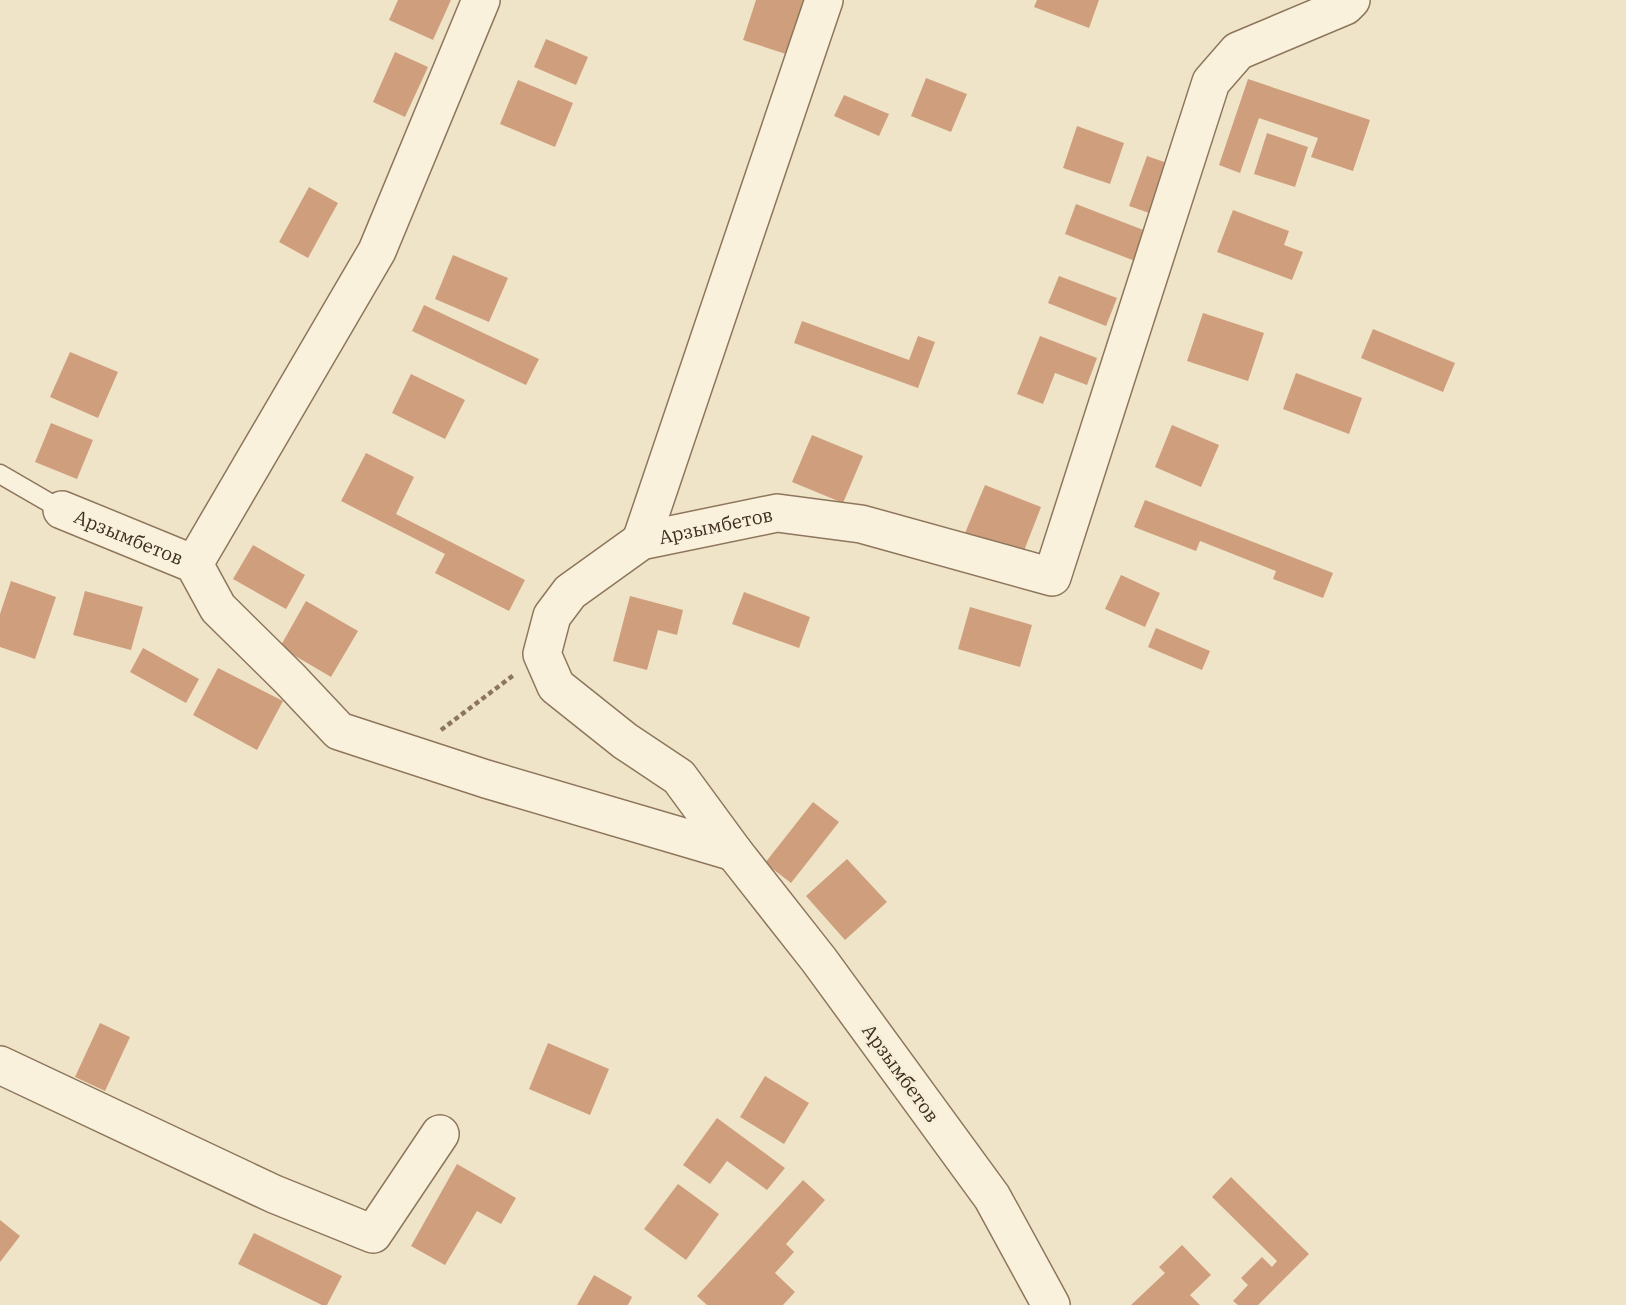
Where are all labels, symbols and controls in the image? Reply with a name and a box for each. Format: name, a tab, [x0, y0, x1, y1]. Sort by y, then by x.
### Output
street label: Арзымбетов	[657, 502, 775, 549]
street label: Арзымбетов	[71, 504, 187, 570]
street label: Арзымбетов	[857, 1019, 945, 1127]

